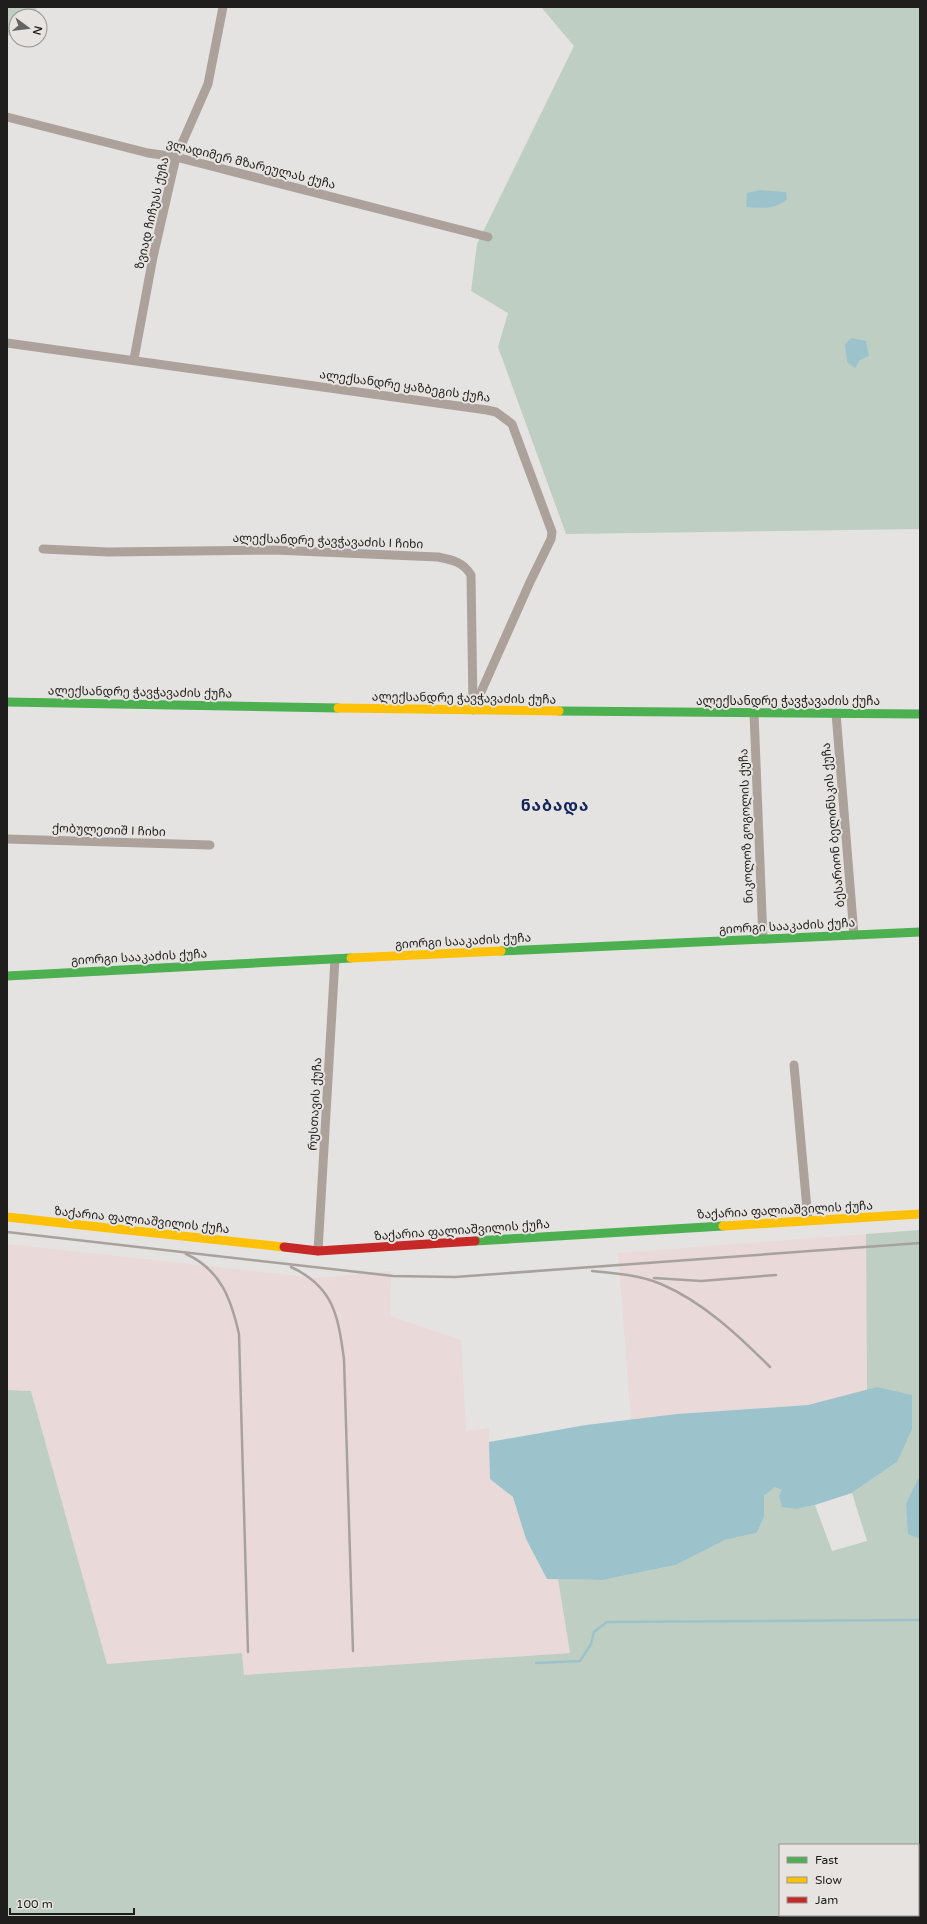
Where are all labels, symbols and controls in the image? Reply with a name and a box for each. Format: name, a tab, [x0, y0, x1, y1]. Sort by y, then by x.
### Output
north arrow	[8, 8, 48, 48]
text: N	[30, 25, 45, 36]
street label: ვლადიმერ მზარეულას ქუჩა	[165, 136, 337, 193]
street label: ზვიად ჩიჩუას ქუჩა	[132, 156, 173, 271]
street label: ალექსანდრე ყაზბეგის ქუჩა	[319, 367, 491, 406]
street label: ალექსანდრე ჭავჭავაძის I ჩიხი	[232, 531, 424, 552]
street label: ალექსანდრე ჭავჭავაძის ქუჩა	[48, 683, 232, 702]
street label: ალექსანდრე ჭავჭავაძის ქუჩა	[372, 689, 556, 708]
street label: ალექსანდრე ჭავჭავაძის ქუჩა	[696, 694, 880, 709]
street label: ბესარიონ ბელინსკის ქუჩა	[819, 742, 848, 908]
street label: ნიკოლოზ გოგოლის ქუჩა	[736, 748, 757, 904]
district label: ნაბადა	[521, 796, 589, 816]
street label: ქობულეთიშ I ჩიხი	[52, 821, 166, 840]
street label: გიორგი სააკაძის ქუჩა	[719, 915, 855, 937]
street label: გიორგი სააკაძის ქუჩა	[395, 930, 531, 952]
street label: გიორგი სააკაძის ქუჩა	[71, 946, 207, 968]
street label: რუსთავის ქუჩა	[306, 1057, 324, 1151]
street label: ზაქარია ფალიაშვილის ქუჩა	[697, 1198, 873, 1223]
street label: ზაქარია ფალიაშვილის ქუჩა	[54, 1204, 230, 1237]
street label: ზაქარია ფალიაშვილის ქუჩა	[374, 1217, 550, 1244]
legend	[779, 1844, 919, 1916]
text: Fast	[815, 1853, 839, 1867]
text: Slow	[815, 1873, 842, 1887]
scale bar	[10, 1890, 134, 1916]
text: Jam	[815, 1893, 838, 1907]
text: 100 m	[16, 1897, 53, 1911]

